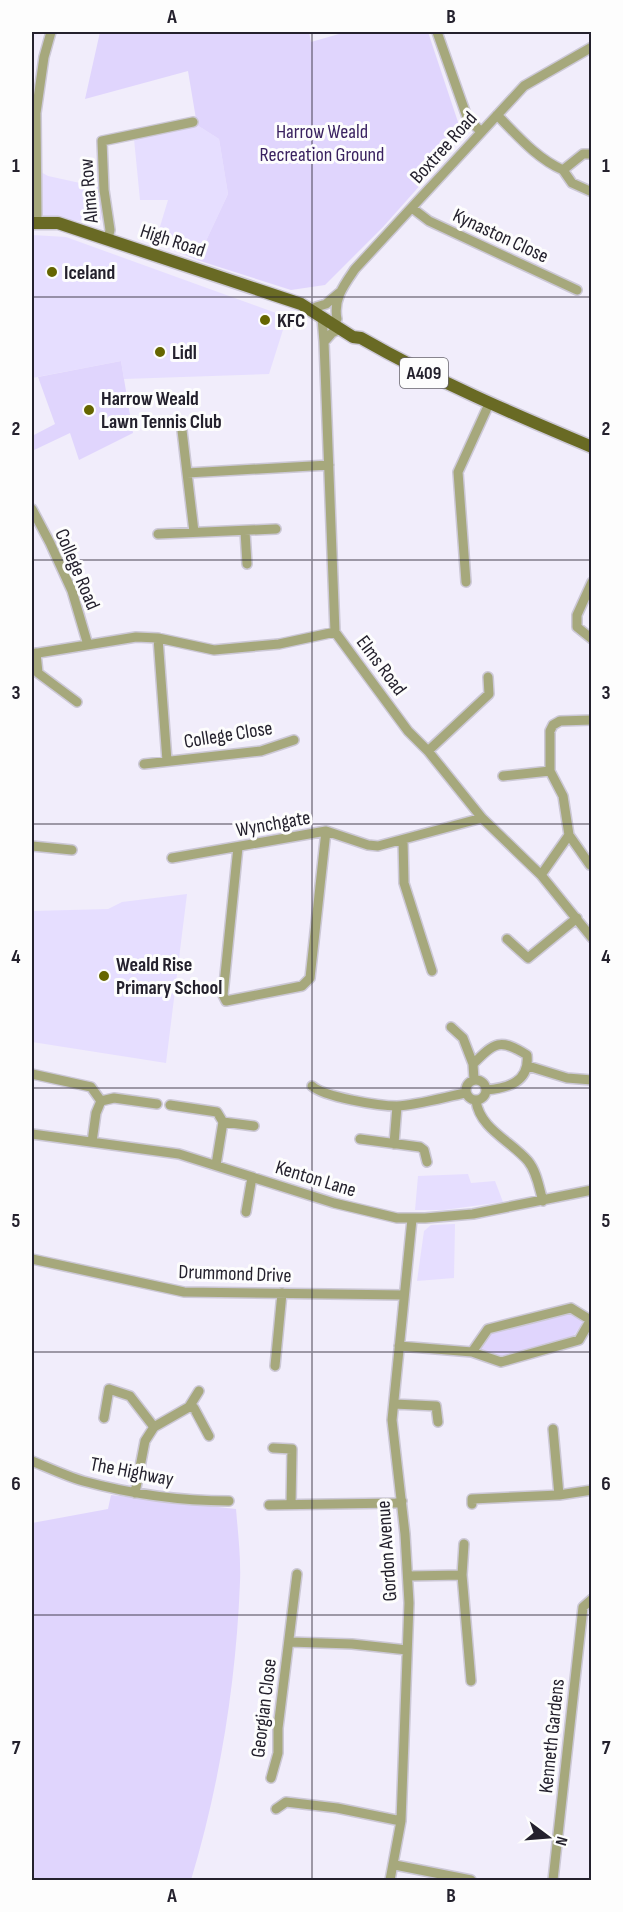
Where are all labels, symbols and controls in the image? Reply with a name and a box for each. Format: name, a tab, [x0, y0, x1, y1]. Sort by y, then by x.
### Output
text: A	[166, 5, 177, 29]
text: B	[446, 5, 456, 29]
street label: Boxtree Road	[405, 107, 482, 189]
park label: Harrow Weald Recreation Ground	[260, 120, 384, 167]
text: 1	[12, 154, 20, 178]
text: 1	[602, 154, 610, 178]
street label: Alma Row	[74, 158, 104, 225]
street label: Kynaston Close	[449, 203, 552, 268]
street label: High Road	[137, 219, 208, 263]
place label: Iceland	[64, 261, 115, 285]
marker: Iceland	[45, 265, 59, 279]
place label: KFC	[277, 309, 305, 333]
marker: KFC	[258, 313, 272, 327]
place label: Lidl	[172, 341, 197, 365]
marker: Lidl	[153, 345, 167, 359]
road number: A409	[400, 358, 448, 388]
place label: Harrow Weald Lawn Tennis Club	[101, 387, 222, 434]
marker: Harrow Weald Lawn Tennis Club	[82, 403, 96, 417]
text: 2	[12, 417, 20, 441]
text: 2	[602, 417, 610, 441]
street label: College Road	[49, 525, 105, 614]
street label: Elms Road	[351, 631, 411, 700]
text: 3	[12, 681, 21, 705]
text: 3	[602, 681, 611, 705]
street label: College Close	[182, 716, 274, 754]
street label: Wynchgate	[234, 806, 312, 842]
text: 4	[11, 945, 21, 969]
text: 4	[601, 945, 611, 969]
place label: Weald Rise Primary School	[116, 953, 222, 1000]
marker: Weald Rise Primary School	[97, 969, 111, 983]
street label: Kenton Lane	[272, 1155, 359, 1203]
text: 5	[12, 1209, 21, 1233]
text: 5	[602, 1209, 611, 1233]
street label: Drummond Drive	[178, 1260, 292, 1288]
street label: The Highway	[88, 1452, 176, 1492]
text: 6	[11, 1472, 21, 1496]
text: 6	[601, 1472, 611, 1496]
street label: Gordon Avenue	[372, 1500, 402, 1602]
street label: Georgian Close	[246, 1657, 282, 1759]
street label: Kenneth Gardens	[534, 1678, 570, 1794]
text: 7	[12, 1736, 21, 1760]
text: 7	[602, 1736, 611, 1760]
north arrow	[518, 1807, 578, 1867]
text: N	[551, 1834, 571, 1847]
text: A	[166, 1884, 177, 1908]
text: B	[446, 1884, 456, 1908]

